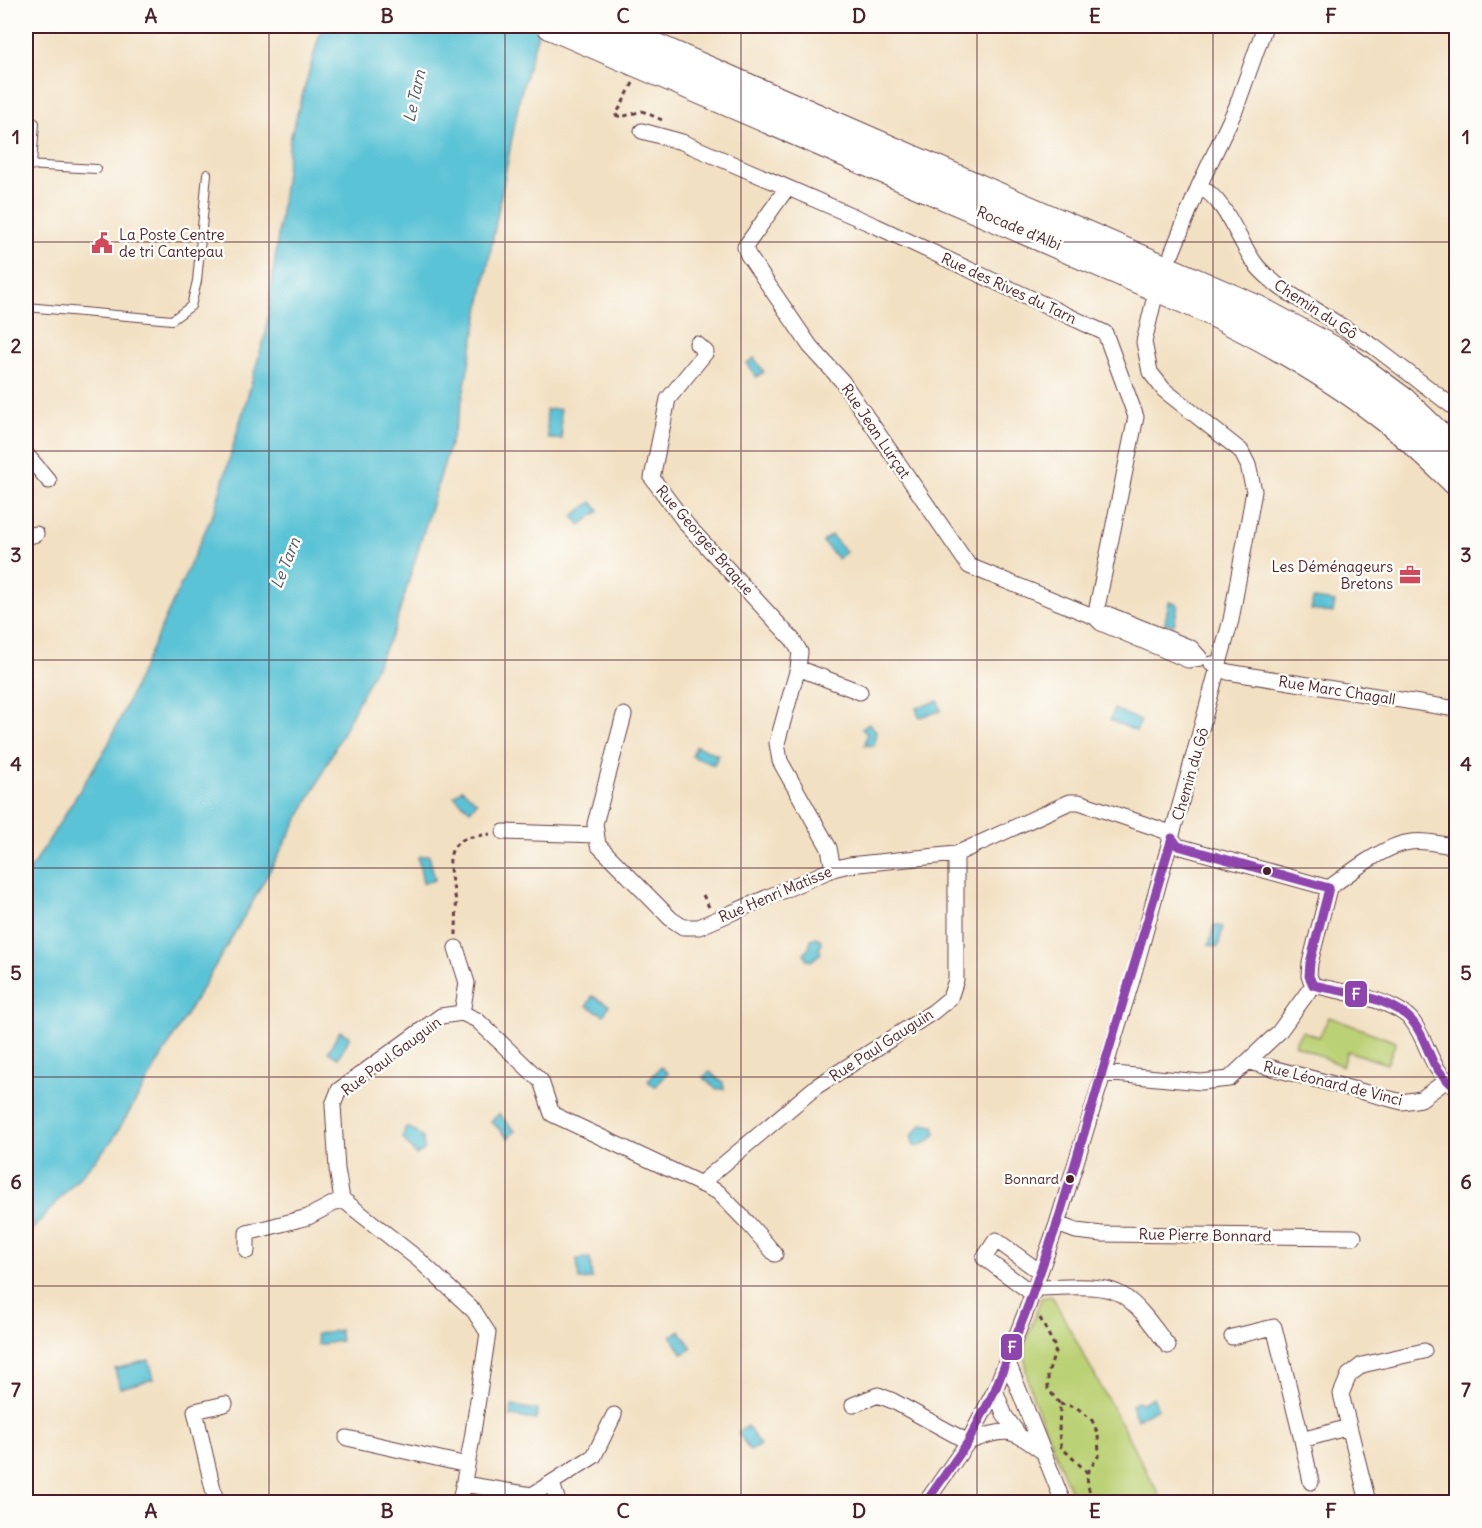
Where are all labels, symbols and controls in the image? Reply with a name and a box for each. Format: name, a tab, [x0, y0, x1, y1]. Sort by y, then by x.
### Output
text: A	[145, 3, 158, 28]
text: B	[380, 3, 394, 28]
text: C	[616, 3, 630, 28]
text: D	[852, 3, 866, 28]
text: E	[1089, 3, 1101, 28]
text: F	[1325, 3, 1337, 28]
water label: Le Tarn	[399, 67, 429, 124]
text: 1	[12, 124, 20, 149]
text: 1	[1462, 124, 1470, 149]
street label: Rocade d'Albi	[974, 202, 1064, 254]
place label: La Poste Centre de tri Cantepau	[119, 225, 225, 261]
public building icon: La Poste Centre de tri Cantepau	[90, 231, 114, 255]
street label: Rue des Rives du Tarn	[938, 248, 1080, 328]
street label: Chemin du Gô	[1271, 275, 1361, 343]
text: 2	[11, 333, 22, 358]
text: 2	[1461, 333, 1472, 358]
street label: Rue Jean Lurçat	[837, 380, 915, 482]
street label: Rue Georges Braque	[652, 481, 758, 599]
water label: Le Tarn	[266, 534, 304, 591]
text: 3	[10, 542, 22, 567]
text: 3	[1460, 542, 1472, 567]
place label: Les Déménageurs Bretons	[1272, 557, 1393, 593]
office icon: Les Déménageurs Bretons	[1398, 563, 1422, 587]
street label: Rue Marc Chagall	[1277, 671, 1397, 709]
street label: Chemin du Gô	[1168, 725, 1212, 823]
text: 4	[10, 751, 22, 776]
text: 4	[1460, 751, 1472, 776]
street label: Rue Henri Matisse	[716, 862, 834, 926]
unlabelled marker	[1261, 865, 1273, 877]
text: 5	[10, 960, 22, 985]
text: 5	[1460, 960, 1472, 985]
line badge: F	[1344, 980, 1368, 1008]
text: F	[1351, 984, 1361, 1004]
street label: Rue Paul Gauguin	[826, 1004, 937, 1086]
street label: Rue Paul Gauguin	[337, 1012, 445, 1100]
street label: Rue Léonard de Vinci	[1262, 1057, 1404, 1109]
text: 6	[10, 1169, 22, 1194]
text: 6	[1460, 1169, 1472, 1194]
place label: Bonnard	[1004, 1170, 1059, 1188]
marker: Bonnard	[1064, 1173, 1076, 1185]
street label: Rue Pierre Bonnard	[1139, 1224, 1272, 1246]
line badge: F	[1000, 1333, 1023, 1361]
text: F	[1007, 1337, 1017, 1357]
text: 7	[11, 1377, 21, 1402]
text: 7	[1461, 1377, 1471, 1402]
text: A	[145, 1498, 158, 1523]
text: B	[380, 1498, 394, 1523]
text: C	[616, 1498, 630, 1523]
text: D	[852, 1498, 866, 1523]
text: E	[1089, 1498, 1101, 1523]
text: F	[1325, 1498, 1337, 1523]

